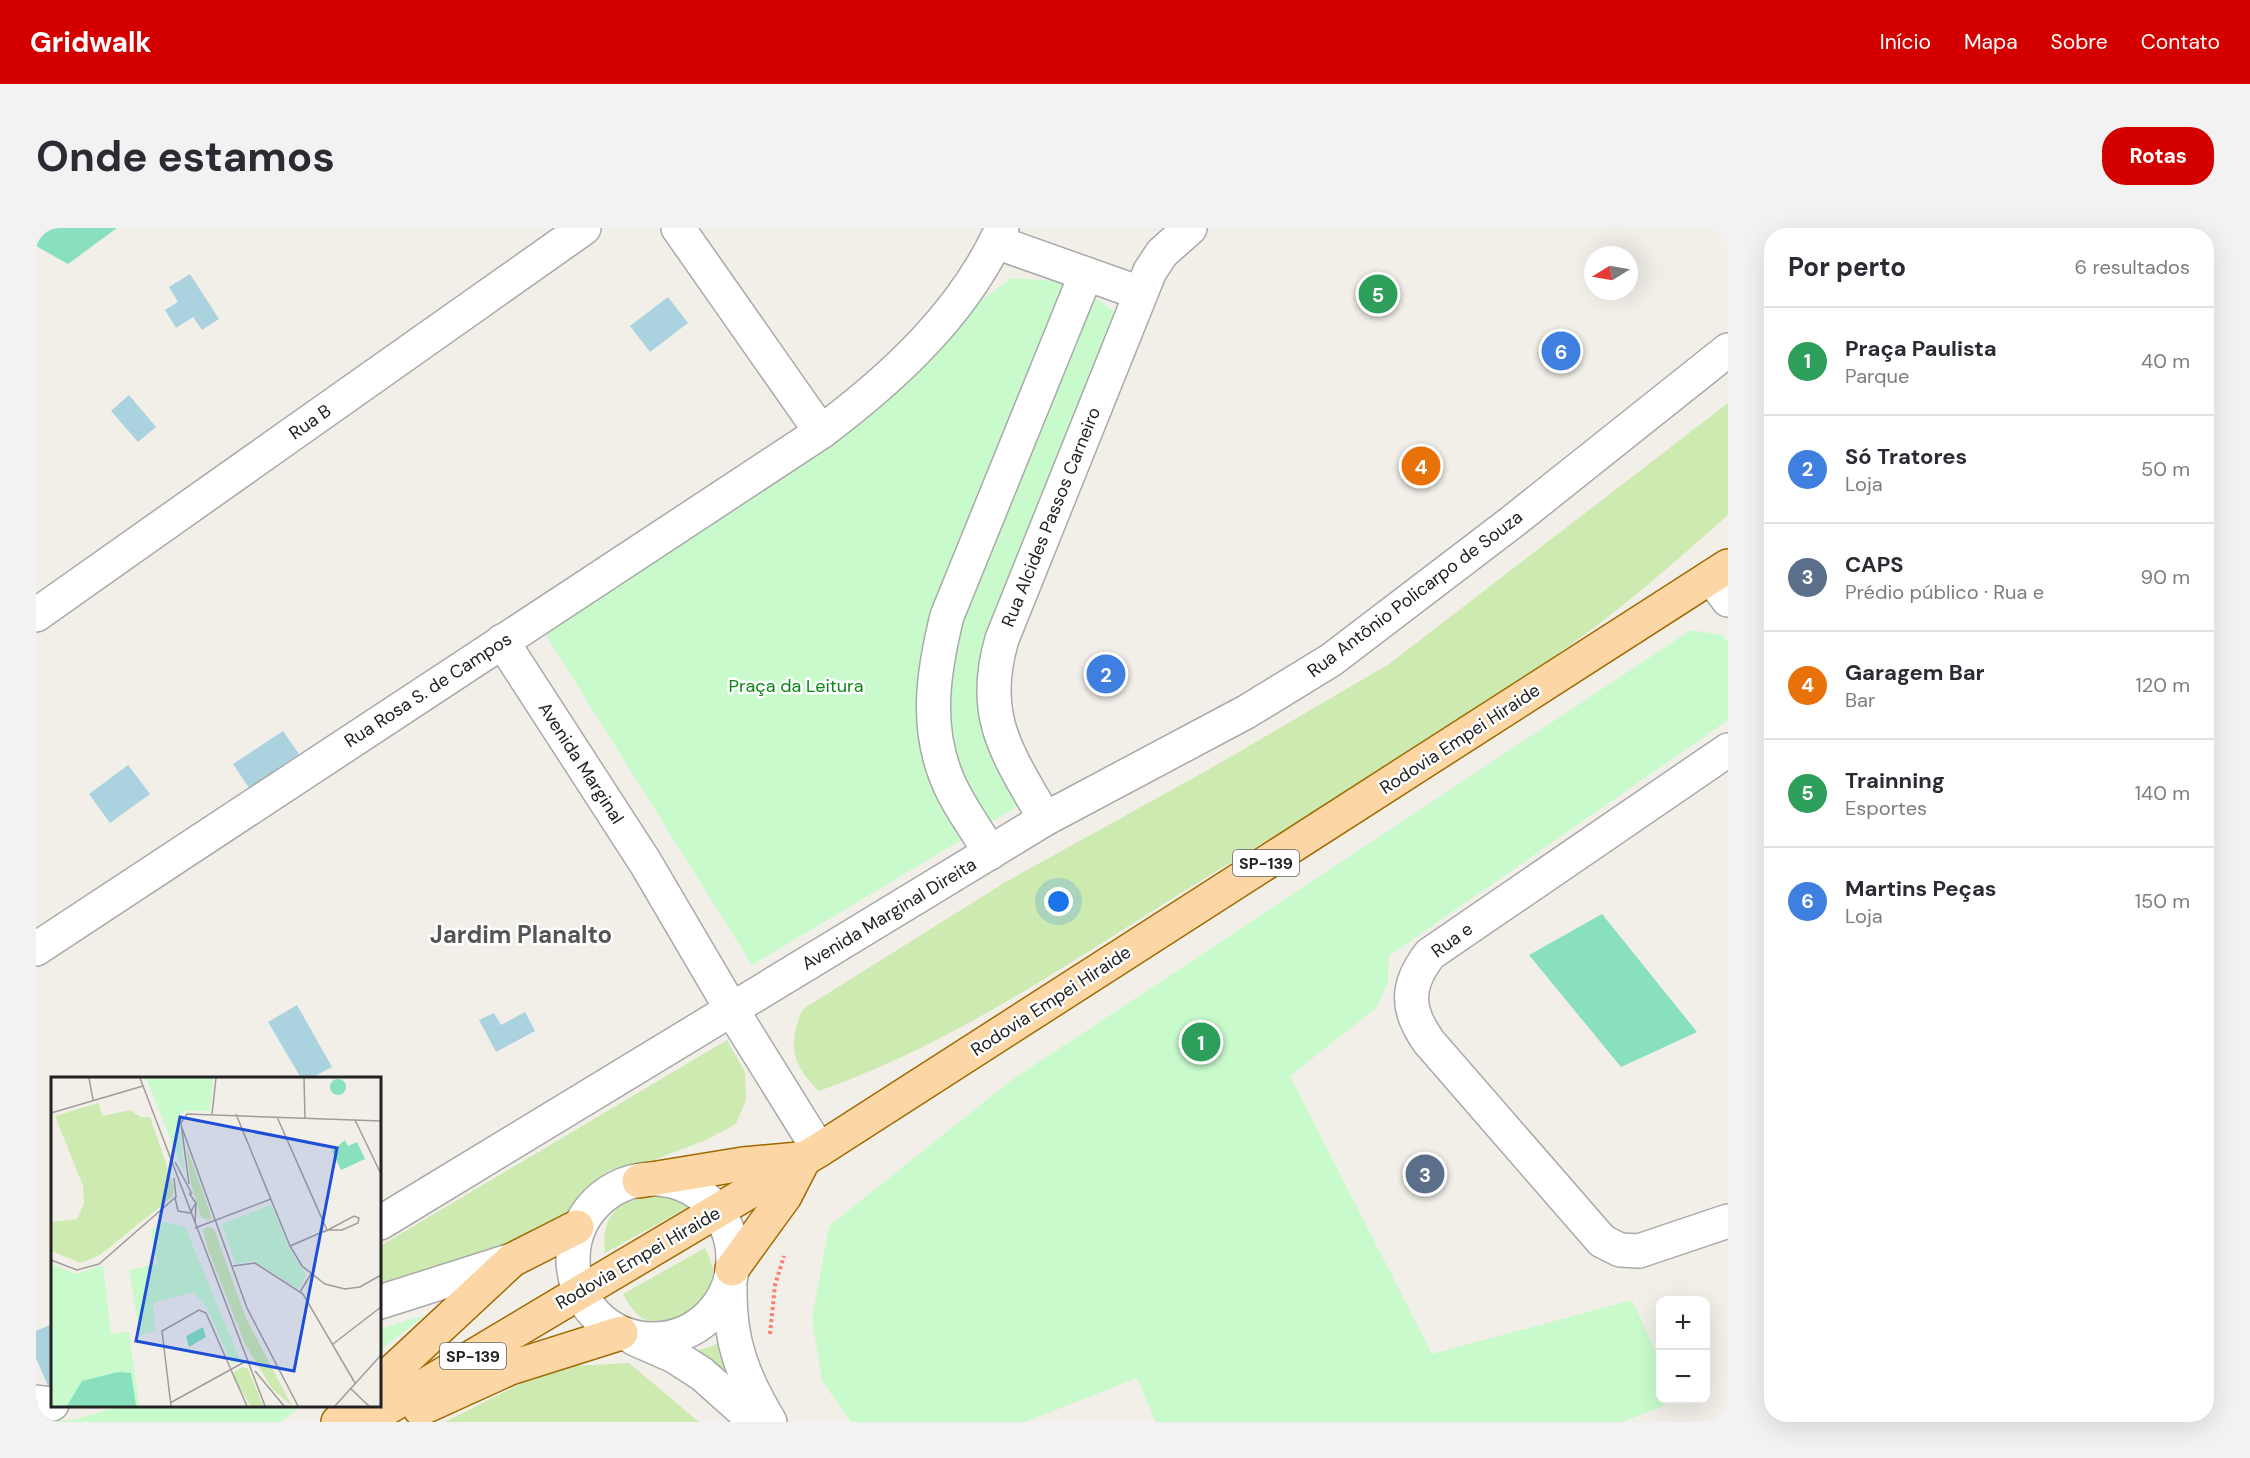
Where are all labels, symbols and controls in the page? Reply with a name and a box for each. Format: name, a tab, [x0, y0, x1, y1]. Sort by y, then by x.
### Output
text: Gridwalk	[30, 24, 152, 61]
text: Início	[1880, 28, 1931, 56]
text: Mapa	[1964, 28, 2018, 56]
text: Sobre	[2051, 28, 2108, 56]
text: Contato	[2141, 28, 2220, 56]
button: Rotas	[2102, 127, 2214, 185]
text: Onde estamos	[36, 129, 335, 184]
north arrow	[1584, 246, 1638, 300]
text: Por perto	[1788, 250, 1906, 284]
text: 6 resultados	[2075, 254, 2190, 280]
pin: 5	[1358, 272, 1398, 316]
pin: 6	[1542, 328, 1580, 374]
text: Praça Paulista	[1845, 334, 1997, 363]
text: 1	[1804, 348, 1811, 374]
text: 40 m	[2141, 348, 2190, 374]
text: Parque	[1845, 363, 1909, 389]
street label: Rua B	[284, 399, 336, 445]
street label: Rua Alcides Passos Carneiro	[996, 404, 1106, 630]
text: Só Tratores	[1845, 442, 1967, 471]
pin: 4	[1402, 444, 1440, 488]
text: 2	[1802, 456, 1813, 482]
text: 50 m	[2141, 456, 2190, 482]
text: Loja	[1845, 471, 1883, 497]
street label: Rua Antônio Policarpo de Souza	[1303, 505, 1527, 683]
text: CAPS	[1845, 550, 1903, 579]
text: 3	[1801, 564, 1814, 590]
text: 90 m	[2141, 564, 2190, 590]
text: Prédio público · Rua e	[1845, 579, 2044, 605]
street label: Rua Rosa S. de Campos	[340, 627, 516, 753]
pin: 2	[1086, 652, 1126, 696]
text: Garagem Bar	[1845, 658, 1985, 687]
text: 4	[1801, 672, 1814, 698]
text: 120 m	[2136, 672, 2190, 698]
park label: Praça da Leitura	[728, 674, 864, 698]
street label: Rodovia Empei Hiraide	[1375, 678, 1545, 800]
text: Bar	[1845, 687, 1875, 713]
street label: Avenida Marginal	[533, 697, 629, 829]
text: Trainning	[1845, 766, 1945, 795]
text: 5	[1801, 780, 1814, 806]
text: 140 m	[2135, 780, 2190, 806]
text: Esportes	[1845, 795, 1927, 821]
road number: SP-139	[1233, 850, 1299, 876]
street label: Avenida Marginal Direita	[797, 852, 981, 976]
text: Martins Peças	[1845, 874, 1997, 903]
your location	[1044, 887, 1073, 916]
text: 6	[1801, 888, 1814, 914]
text: 150 m	[2135, 888, 2190, 914]
text: Loja	[1845, 903, 1883, 929]
street label: Rua e	[1426, 917, 1478, 963]
district label: Jardim Planalto	[430, 919, 612, 950]
street label: Rodovia Empei Hiraide	[966, 940, 1136, 1062]
pin: 1	[1182, 1020, 1220, 1064]
inset map	[51, 1077, 381, 1407]
pin: 3	[1406, 1152, 1444, 1196]
street label: Rodovia Empei Hiraide	[551, 1201, 725, 1315]
map controls	[1656, 1296, 1710, 1404]
button: +	[1656, 1296, 1710, 1350]
road number: SP-139	[440, 1343, 506, 1369]
button: −	[1656, 1350, 1710, 1404]

